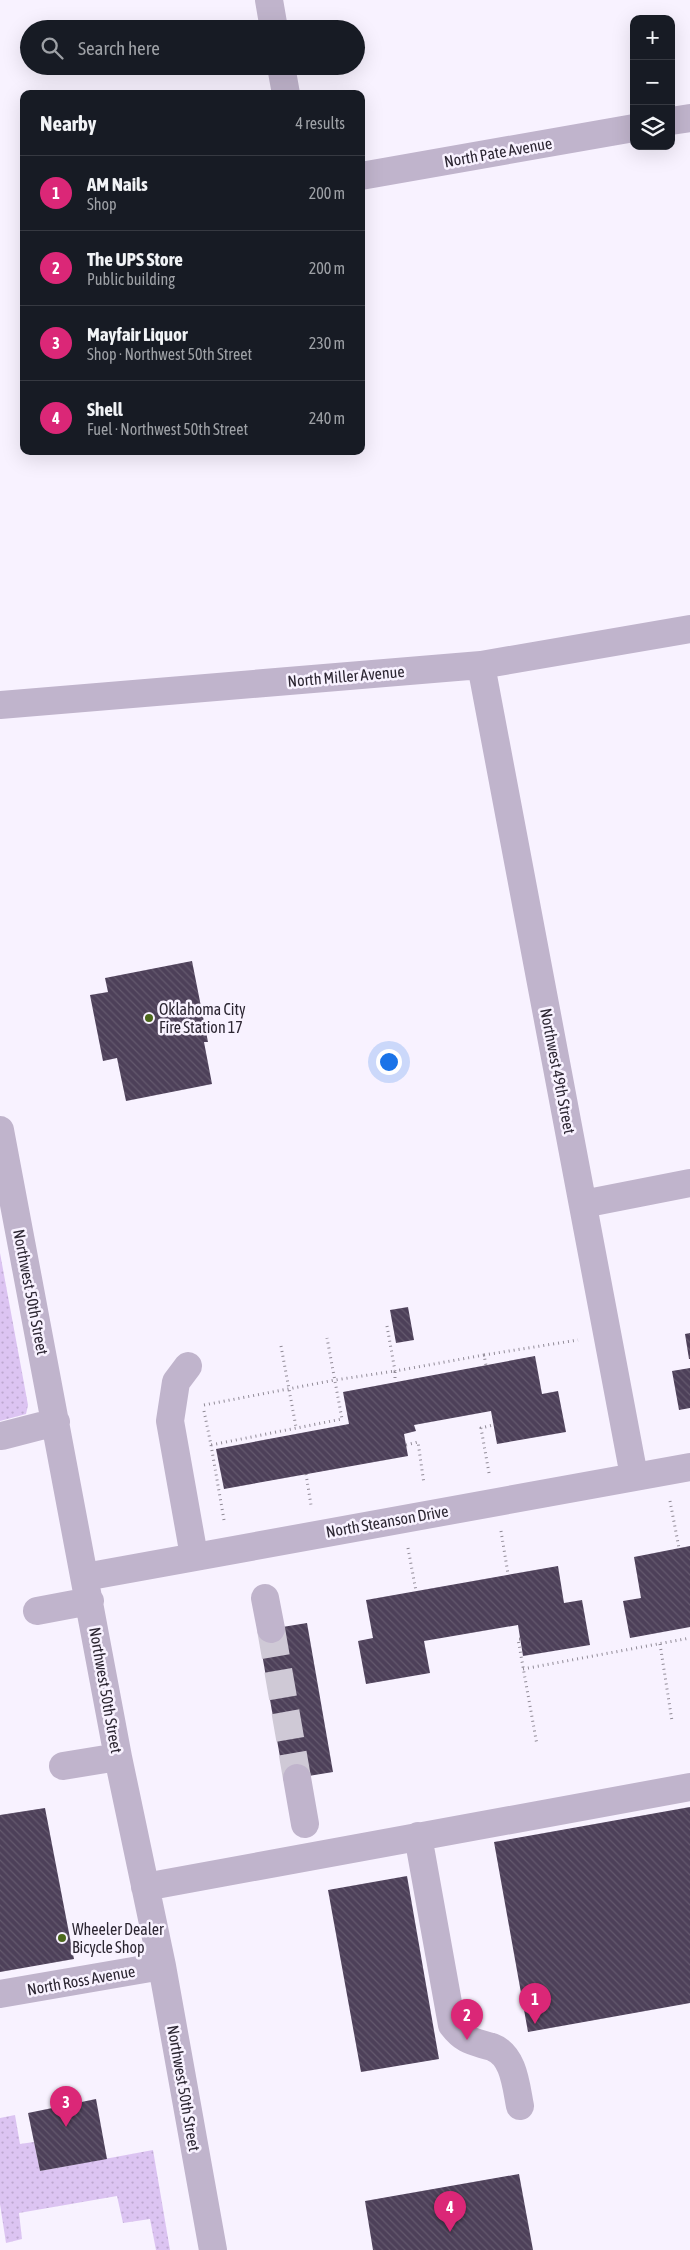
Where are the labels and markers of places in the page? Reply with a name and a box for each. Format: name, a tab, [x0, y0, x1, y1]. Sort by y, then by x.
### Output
place label: Oklahoma City Fire Station 17	[159, 1000, 246, 1036]
marker: Oklahoma City Fire Station 17	[143, 1012, 155, 1024]
place label: Wheeler Dealer Bicycle Shop	[72, 1920, 164, 1957]
marker: Wheeler Dealer Bicycle Shop	[56, 1932, 68, 1944]
pin: 1	[519, 1983, 551, 2024]
pin: 2	[451, 1999, 483, 2040]
pin: 3	[50, 2086, 82, 2127]
pin: 4	[434, 2191, 466, 2232]

